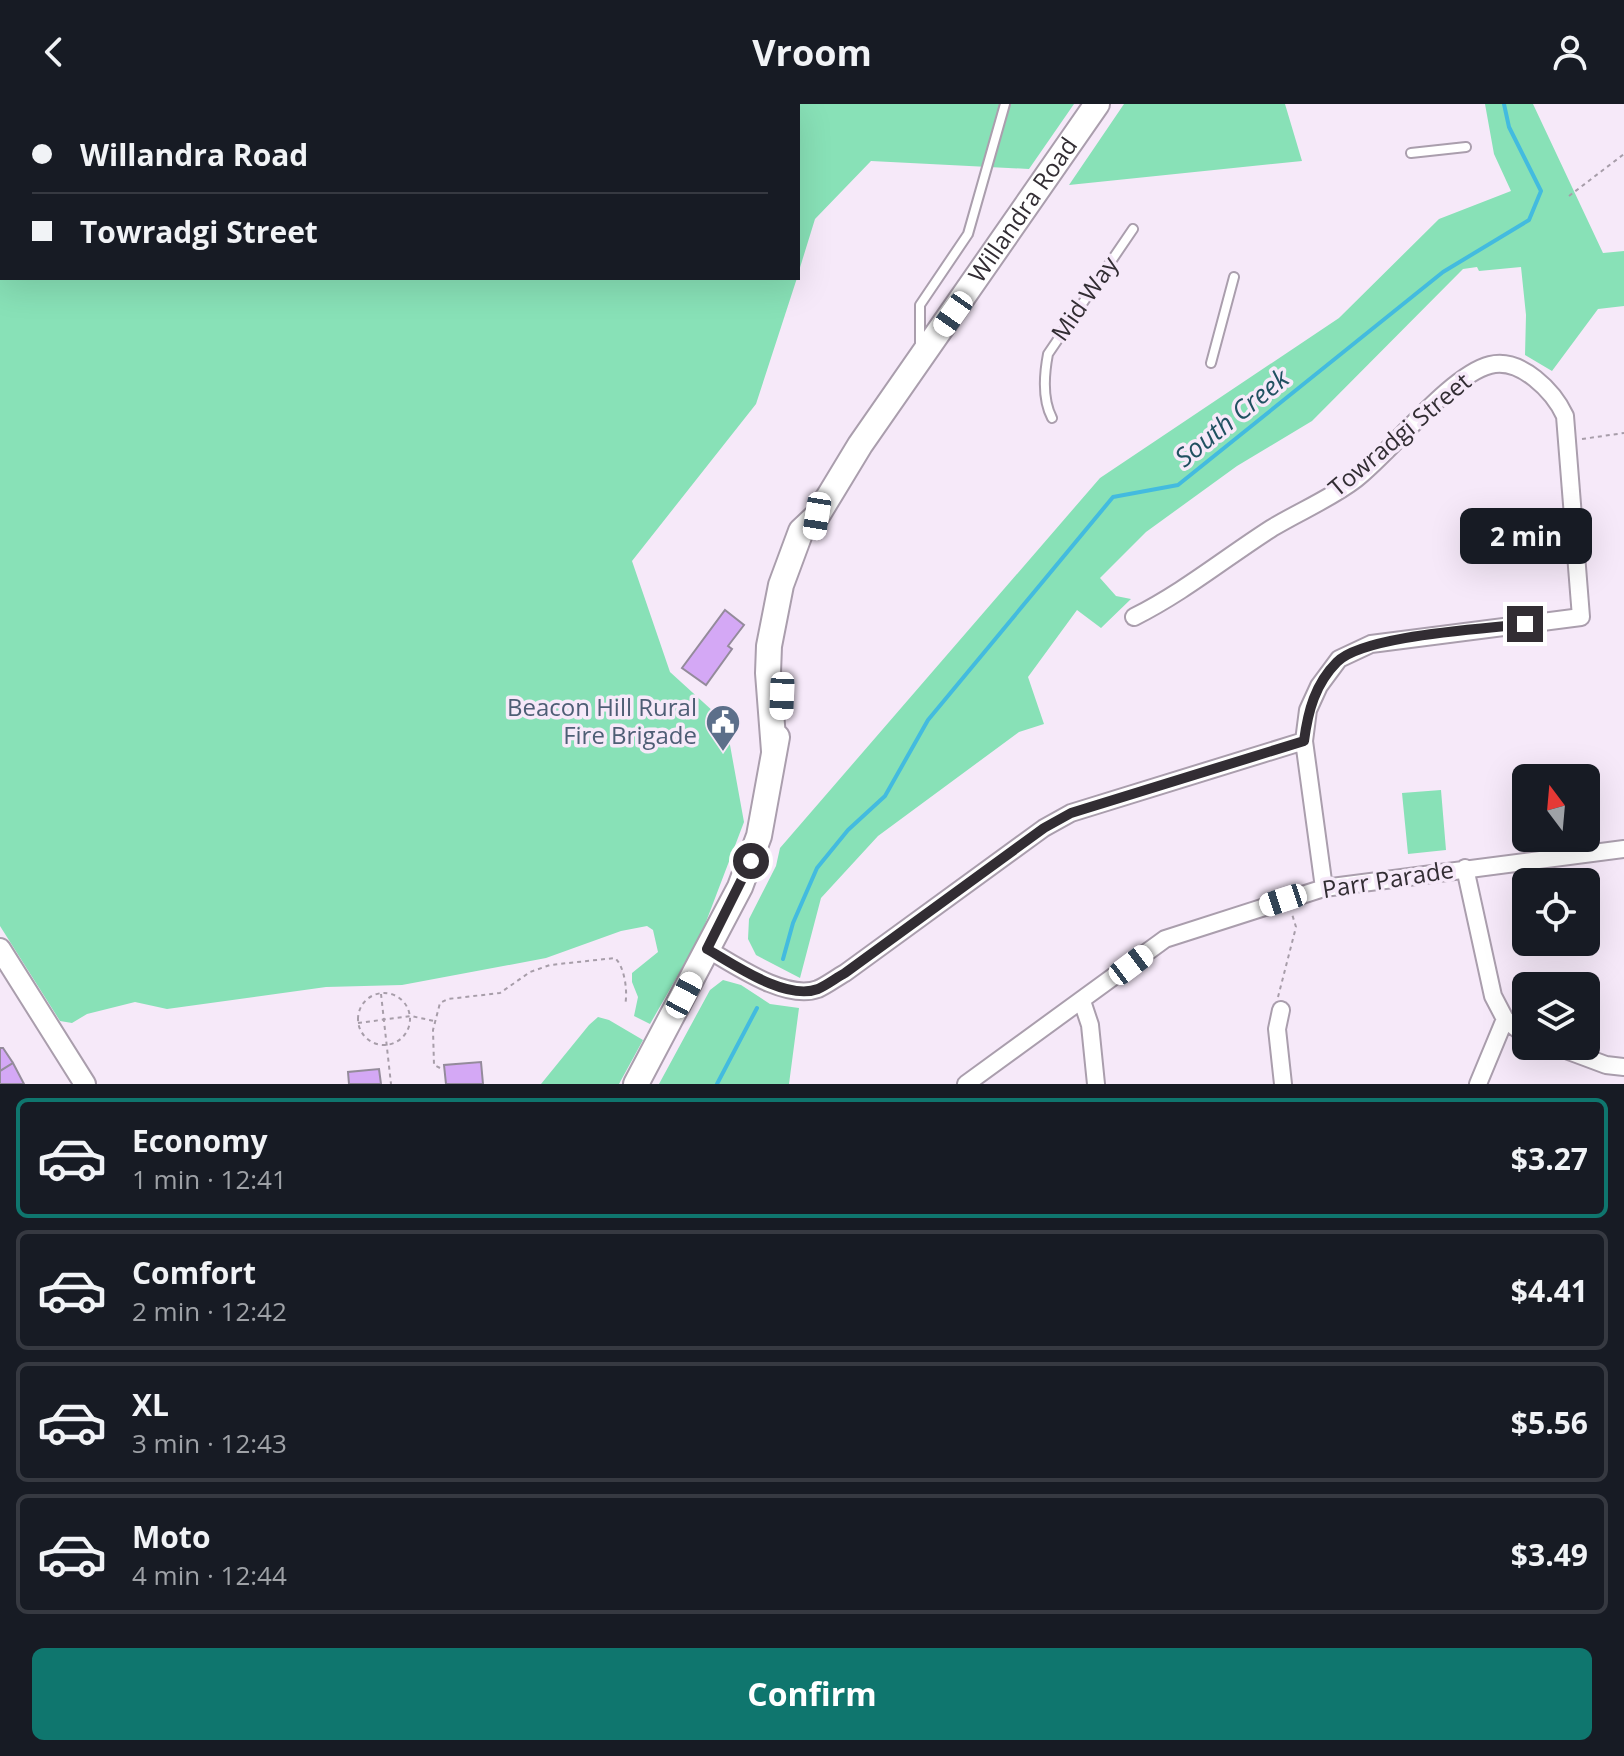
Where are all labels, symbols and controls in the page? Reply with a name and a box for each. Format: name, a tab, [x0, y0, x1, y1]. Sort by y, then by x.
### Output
text: Vroom	[752, 28, 872, 77]
icon: back	[32, 30, 76, 74]
icon: person	[1548, 30, 1592, 74]
street label: Willandra Road	[960, 130, 1084, 288]
text: Willandra Road	[80, 134, 308, 175]
text: Towradgi Street	[80, 211, 318, 252]
street label: Mid Way	[1043, 249, 1125, 347]
car	[929, 287, 977, 341]
water label: South Creek	[1167, 359, 1297, 474]
street label: Towradgi Street	[1321, 365, 1477, 503]
car	[801, 490, 833, 542]
callout: 2 min	[1459, 508, 1591, 564]
text: 2 min	[1490, 518, 1562, 554]
route end	[1507, 606, 1543, 642]
car	[769, 672, 795, 720]
place label: Beacon Hill Rural Fire Brigade	[507, 690, 697, 751]
public building icon: Beacon Hill Rural Fire Brigade	[704, 703, 742, 753]
north arrow	[1512, 764, 1600, 852]
map controls	[1512, 764, 1600, 1060]
route start	[733, 843, 769, 879]
street label: Parr Parade	[1320, 852, 1456, 905]
button: locate	[1512, 868, 1600, 956]
car	[1256, 881, 1310, 919]
car	[1105, 941, 1157, 989]
car	[662, 968, 706, 1022]
button: layers	[1512, 972, 1600, 1060]
text: Economy	[132, 1120, 268, 1161]
icon: car	[36, 1122, 108, 1194]
text: $3.27	[1511, 1138, 1588, 1179]
text: 1 min · 12:41	[132, 1161, 287, 1197]
text: Comfort	[132, 1252, 256, 1293]
icon: car	[36, 1254, 108, 1326]
text: $4.41	[1511, 1270, 1588, 1311]
text: 2 min · 12:42	[132, 1293, 287, 1329]
text: XL	[132, 1384, 169, 1425]
icon: car	[36, 1386, 108, 1458]
text: $5.56	[1511, 1402, 1588, 1443]
text: 3 min · 12:43	[132, 1425, 287, 1461]
text: Moto	[132, 1516, 210, 1557]
icon: car	[36, 1518, 108, 1590]
text: $3.49	[1511, 1534, 1588, 1575]
text: 4 min · 12:44	[132, 1557, 287, 1593]
button: Confirm	[32, 1648, 1592, 1740]

